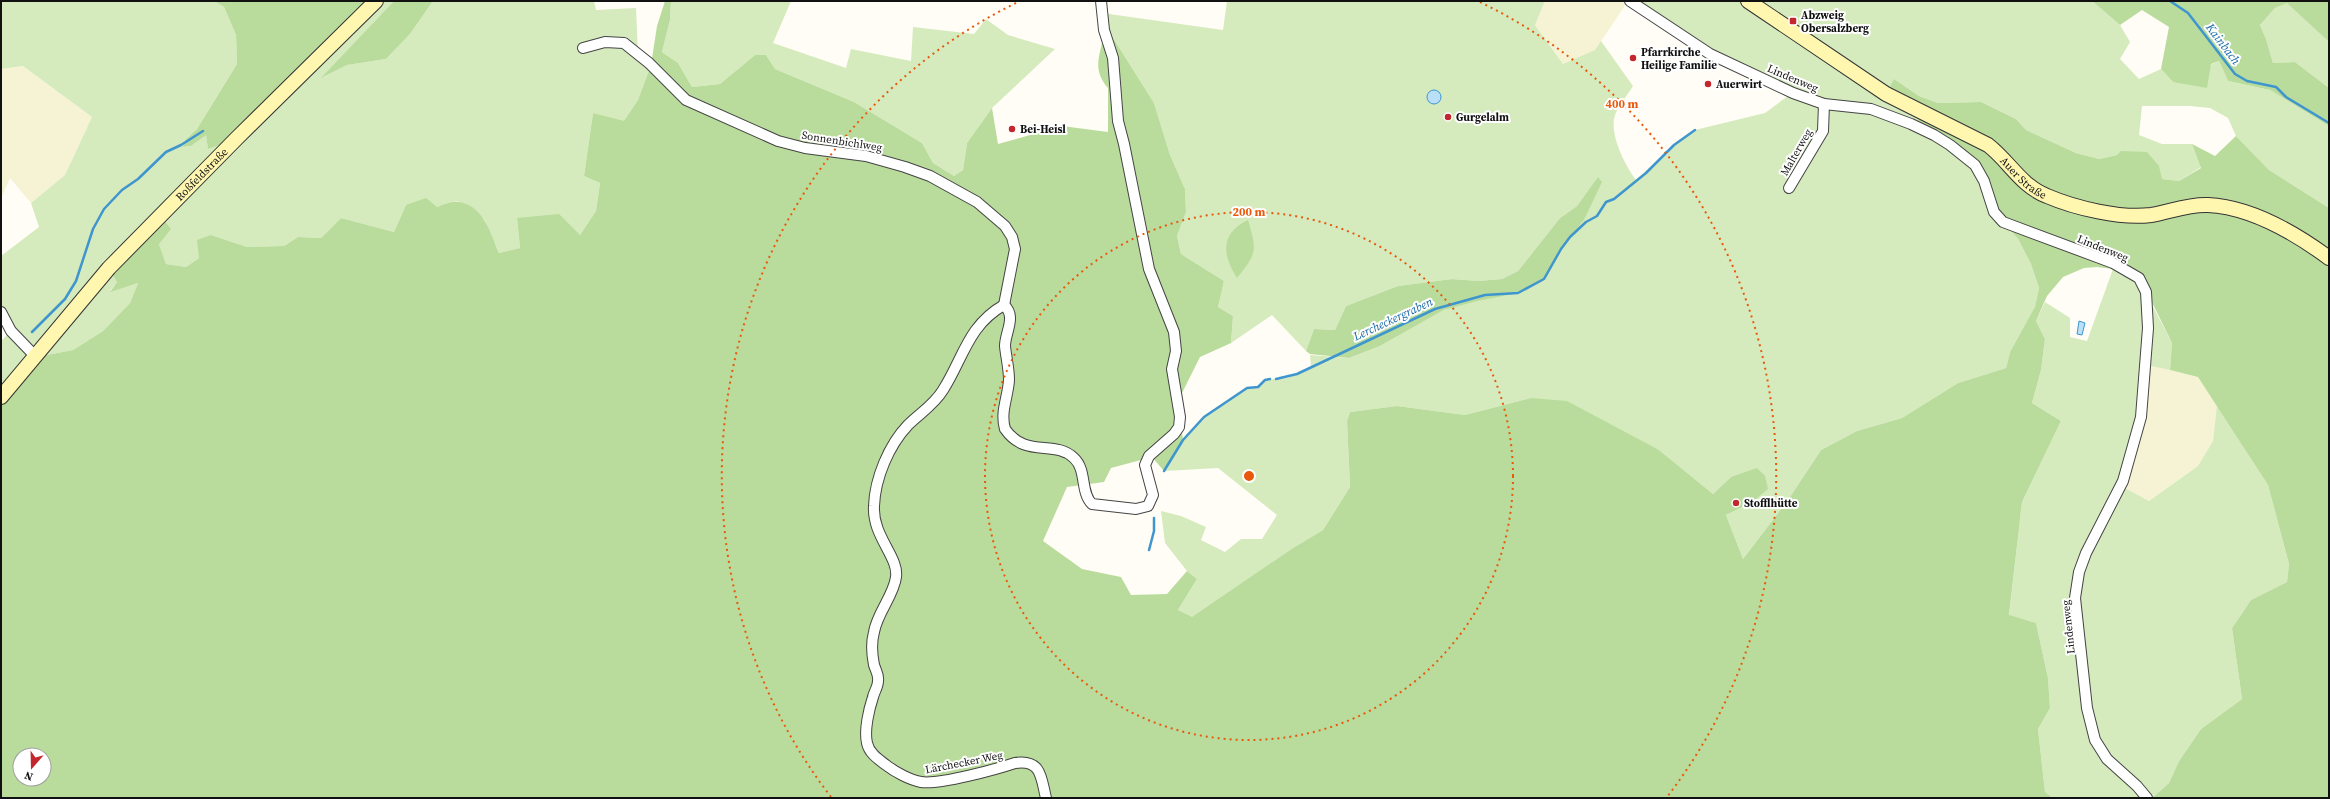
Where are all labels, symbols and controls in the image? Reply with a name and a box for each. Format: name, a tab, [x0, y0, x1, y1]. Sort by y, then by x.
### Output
place label: Abzweig Obersalzberg	[1801, 8, 1869, 36]
marker: Abzweig Obersalzberg	[1788, 16, 1798, 26]
water label: Kainbach	[2202, 19, 2244, 68]
place label: Pfarrkirche Heilige Familie	[1641, 45, 1717, 73]
marker: Pfarrkirche Heilige Familie	[1628, 53, 1638, 63]
street label: Lindenweg	[1765, 61, 1821, 96]
place label: Auerwirt	[1716, 77, 1763, 92]
marker: Auerwirt	[1703, 79, 1713, 89]
text: 400 m	[1606, 96, 1639, 112]
place label: Gurgelalm	[1456, 110, 1509, 125]
marker: Gurgelalm	[1443, 112, 1453, 122]
place label: Bei-Heisl	[1020, 122, 1066, 137]
marker: Bei-Heisl	[1007, 124, 1017, 134]
street label: Malterweg	[1777, 126, 1816, 179]
street label: Sonnenbichlweg	[801, 128, 884, 155]
street label: Roßfeldstraße	[172, 144, 232, 204]
street label: Auer Straße	[1997, 154, 2049, 203]
text: 200 m	[1233, 204, 1266, 220]
street label: Lindenweg	[2075, 231, 2131, 266]
water label: Lercheckergraben	[1350, 294, 1436, 345]
centre of rings	[1242, 469, 1256, 483]
place label: Stofflhütte	[1744, 496, 1798, 511]
marker: Stofflhütte	[1731, 498, 1741, 508]
street label: Lindenweg	[2058, 599, 2079, 655]
north arrow	[12, 747, 52, 787]
street label: Lärchecker Weg	[924, 748, 1004, 777]
text: N	[22, 768, 35, 784]

